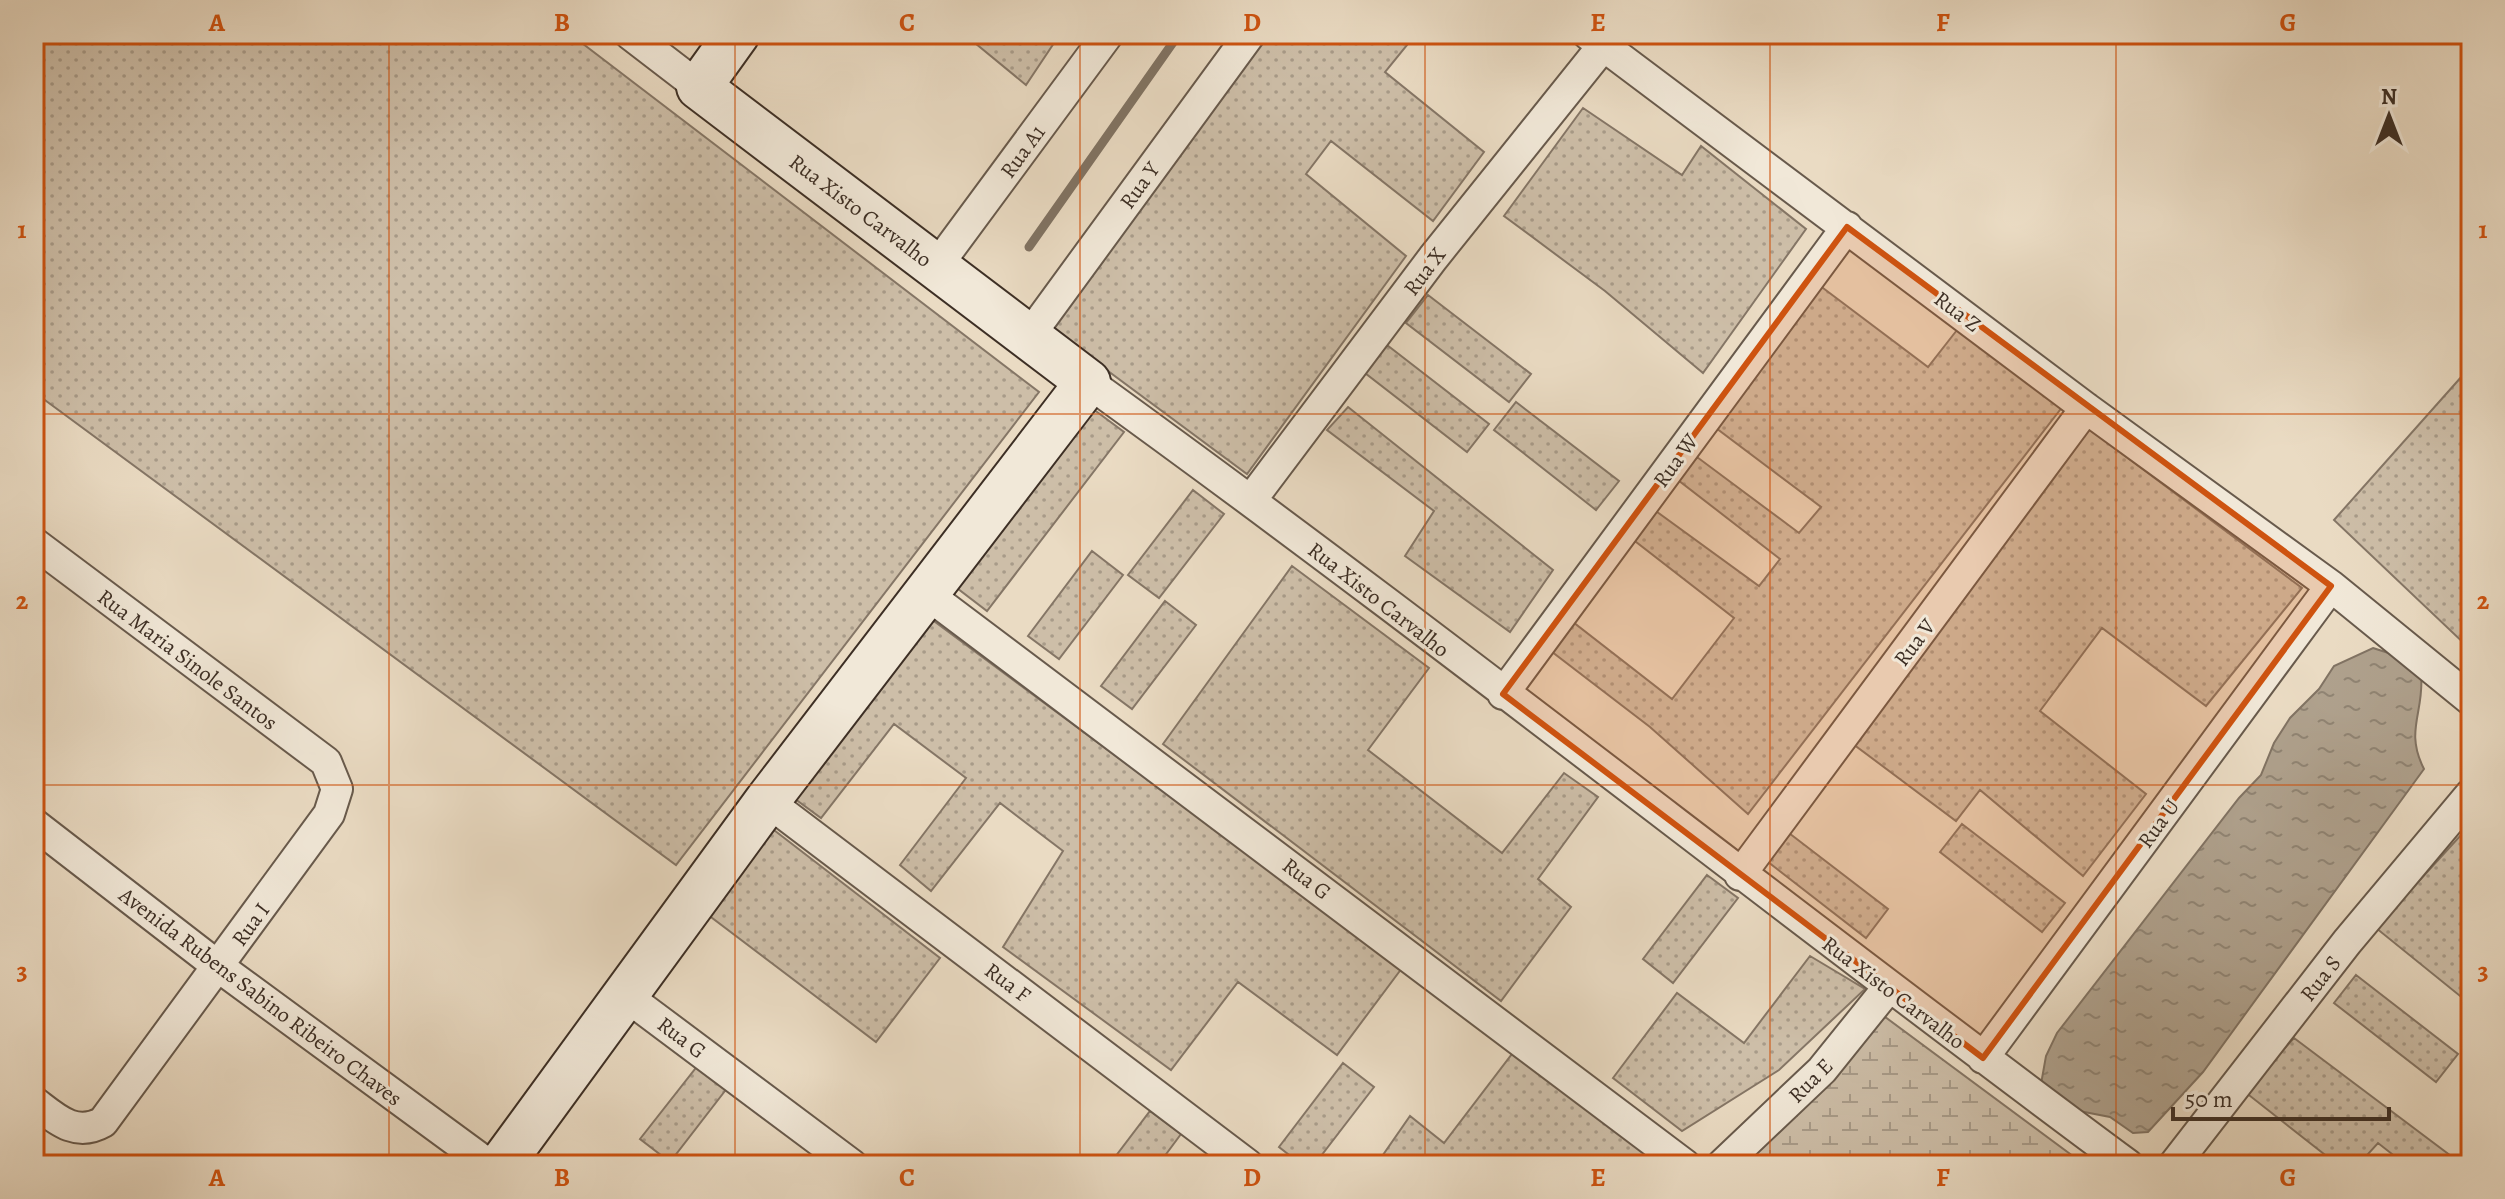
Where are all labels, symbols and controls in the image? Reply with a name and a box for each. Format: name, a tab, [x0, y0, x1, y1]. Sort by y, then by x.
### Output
text: A	[208, 5, 226, 40]
text: B	[554, 5, 570, 40]
text: C	[899, 5, 915, 40]
text: D	[1243, 5, 1261, 40]
text: E	[1590, 5, 1606, 40]
text: F	[1936, 5, 1950, 40]
text: G	[2279, 5, 2297, 40]
north arrow	[2349, 76, 2429, 156]
text: N	[2381, 82, 2397, 112]
street label: Rua A1	[993, 119, 1052, 185]
street label: Rua Xisto Carvalho	[783, 147, 938, 275]
street label: Rua Y	[1113, 155, 1168, 215]
text: 1	[17, 212, 27, 247]
text: 1	[2478, 212, 2488, 247]
street label: Rua X	[1397, 241, 1453, 302]
street label: Rua Z	[1928, 284, 1987, 339]
street label: Rua W	[1646, 427, 1706, 494]
street label: Rua Xisto Carvalho	[1301, 535, 1455, 665]
street label: Rua Maria Sinole Santos	[91, 582, 283, 737]
text: 2	[16, 583, 29, 618]
text: 2	[2477, 583, 2490, 618]
street label: Rua V	[1887, 612, 1943, 673]
street label: Rua U	[2131, 793, 2187, 854]
street label: Rua G	[1276, 851, 1337, 907]
street label: Avenida Rubens Sabino Ribeiro Chaves	[112, 880, 408, 1113]
street label: Rua I	[225, 897, 277, 953]
street label: Rua Xisto Carvalho	[1816, 929, 1971, 1057]
street label: Rua S	[2293, 949, 2348, 1008]
text: 3	[16, 953, 28, 988]
text: 3	[2477, 953, 2489, 988]
street label: Rua F	[978, 956, 1037, 1010]
street label: Rua G	[651, 1010, 712, 1066]
street label: Rua E	[1782, 1052, 1840, 1110]
scale bar	[2173, 1071, 2389, 1121]
text: 50 m	[2185, 1083, 2233, 1115]
text: A	[208, 1160, 226, 1195]
text: B	[554, 1160, 570, 1195]
text: C	[899, 1160, 915, 1195]
text: D	[1243, 1160, 1261, 1195]
text: E	[1590, 1160, 1606, 1195]
text: F	[1936, 1160, 1950, 1195]
text: G	[2279, 1160, 2297, 1195]

